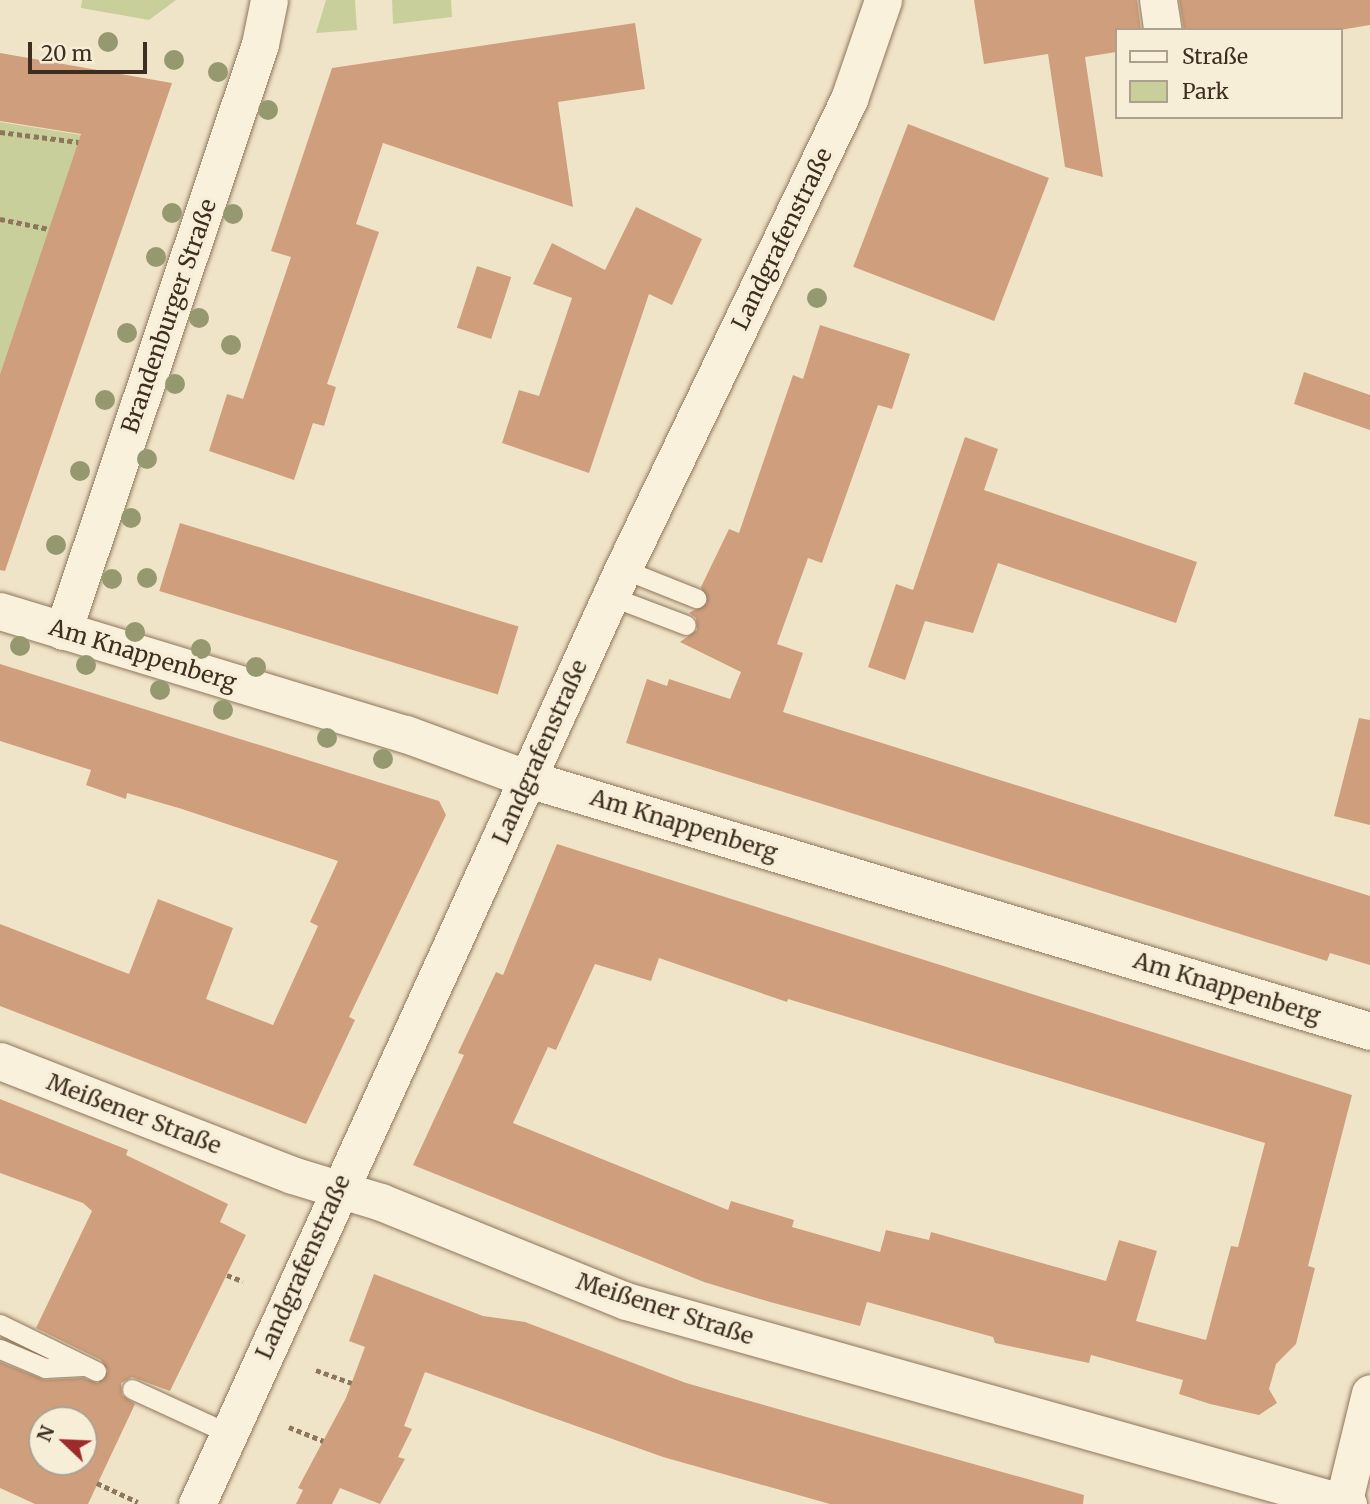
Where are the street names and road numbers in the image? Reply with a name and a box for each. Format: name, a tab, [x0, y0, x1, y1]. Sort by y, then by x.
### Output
street label: Landgrafenstraße	[726, 144, 838, 334]
street label: Brandenburger Straße	[116, 195, 222, 437]
street label: Am Knappenberg	[46, 613, 240, 697]
street label: Landgrafenstraße	[487, 656, 593, 848]
street label: Am Knappenberg	[587, 783, 781, 867]
street label: Am Knappenberg	[1130, 946, 1324, 1030]
street label: Meißener Straße	[43, 1068, 225, 1160]
street label: Landgrafenstraße	[250, 1171, 356, 1363]
street label: Meißener Straße	[573, 1267, 757, 1351]

